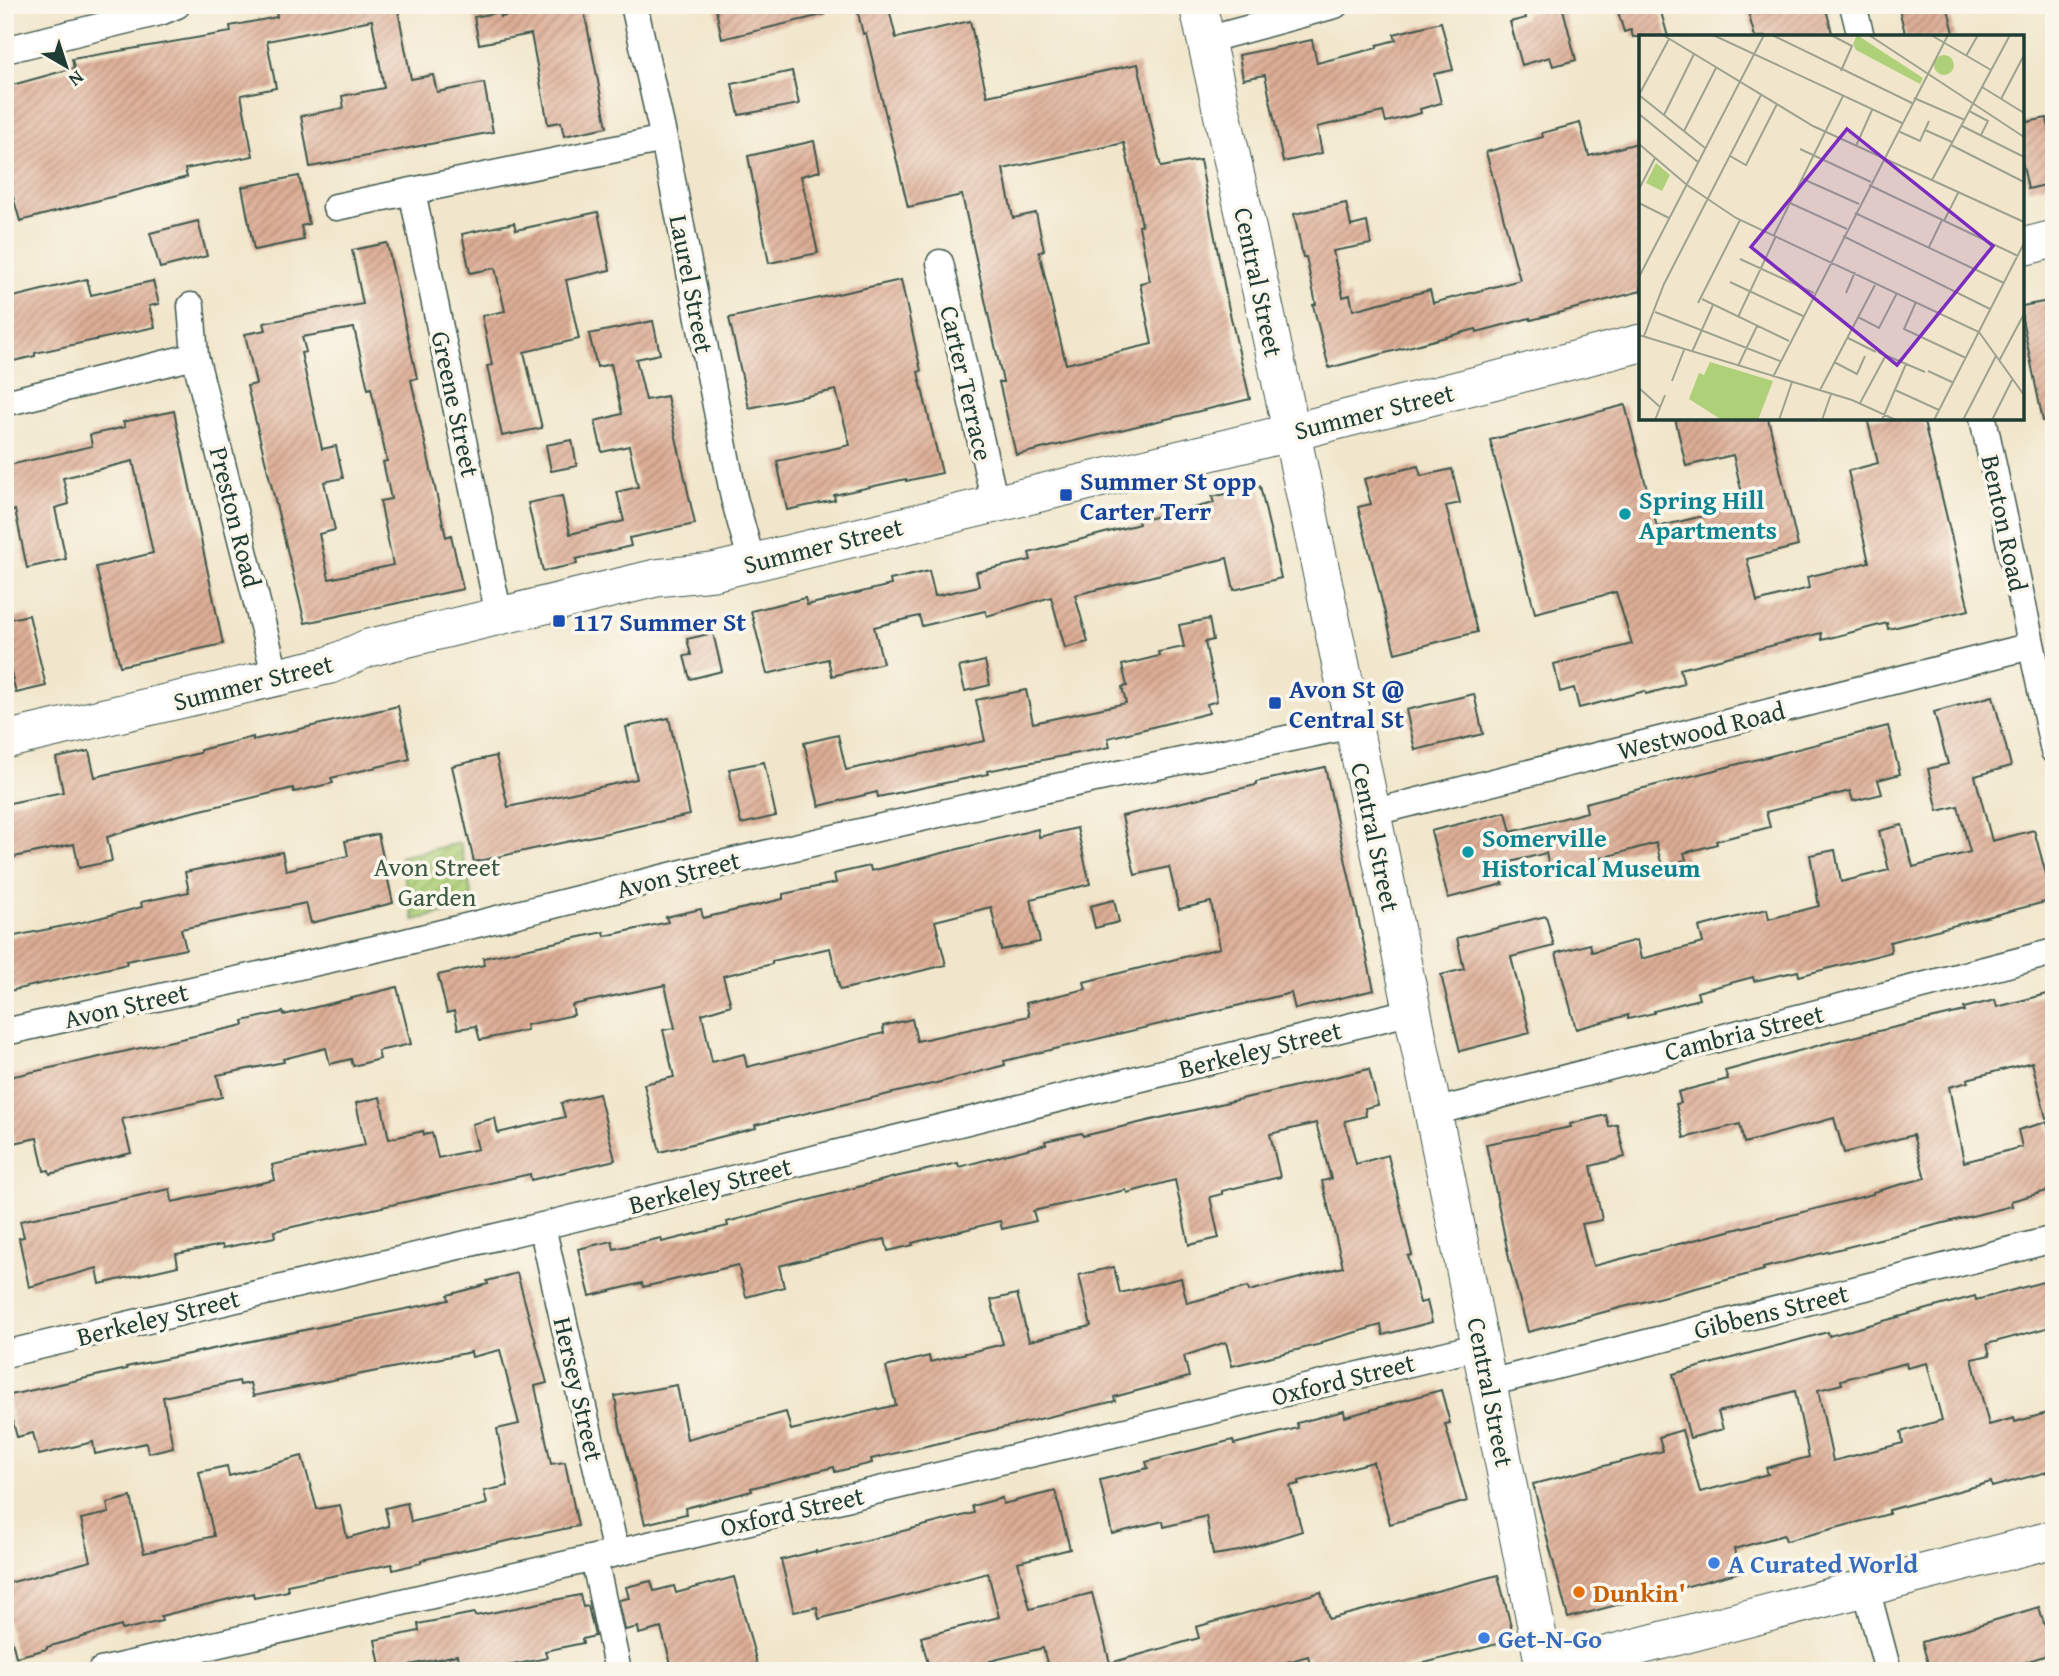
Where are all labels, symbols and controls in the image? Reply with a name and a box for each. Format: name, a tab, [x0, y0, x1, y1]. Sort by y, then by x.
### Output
north arrow	[32, 32, 102, 102]
inset map	[1639, 35, 2024, 420]
text: N	[63, 64, 90, 94]
street label: Central Street	[1224, 204, 1294, 360]
street label: Laurel Street	[659, 211, 725, 357]
street label: Carter Terrace	[930, 302, 1004, 464]
street label: Greene Street	[422, 327, 490, 481]
street label: Summer Street	[1290, 372, 1458, 450]
street label: Preston Road	[200, 442, 272, 592]
street label: Benton Road	[1972, 451, 2039, 595]
place label: Summer St opp Carter Terr	[1080, 461, 1256, 530]
place label: Spring Hill Apartments	[1639, 480, 1777, 549]
marker: Summer St opp Carter Terr	[1058, 487, 1074, 503]
street label: Summer Street	[739, 506, 907, 584]
marker: Spring Hill Apartments	[1617, 506, 1633, 522]
place label: 117 Summer St	[573, 602, 746, 641]
marker: 117 Summer St	[551, 613, 567, 629]
street label: Summer Street	[169, 643, 337, 721]
place label: Avon St @ Central St	[1289, 669, 1405, 738]
street label: Westwood Road	[1613, 690, 1789, 770]
marker: Avon St @ Central St	[1267, 695, 1283, 711]
street label: Central Street	[1341, 759, 1411, 915]
place label: Somerville Historical Museum	[1482, 818, 1701, 887]
street label: Avon Street	[612, 840, 744, 908]
marker: Somerville Historical Museum	[1460, 844, 1476, 860]
park label: Avon Street Garden	[374, 847, 500, 916]
street label: Avon Street	[60, 972, 192, 1038]
street label: Cambria Street	[1660, 993, 1828, 1071]
street label: Berkeley Street	[1175, 1010, 1345, 1088]
street label: Berkeley Street	[625, 1146, 795, 1224]
street label: Gibbens Street	[1690, 1273, 1852, 1349]
street label: Berkeley Street	[73, 1278, 243, 1356]
street label: Hersey Street	[543, 1313, 615, 1465]
street label: Central Street	[1457, 1314, 1525, 1470]
street label: Oxford Street	[1267, 1342, 1419, 1416]
street label: Oxford Street	[716, 1476, 868, 1546]
place label: A Curated World	[1728, 1544, 1918, 1583]
marker: A Curated World	[1706, 1555, 1722, 1571]
place label: Dunkin'	[1593, 1573, 1686, 1612]
marker: Dunkin'	[1571, 1584, 1587, 1600]
place label: Get-N-Go	[1498, 1619, 1602, 1658]
marker: Get-N-Go	[1476, 1630, 1492, 1646]

